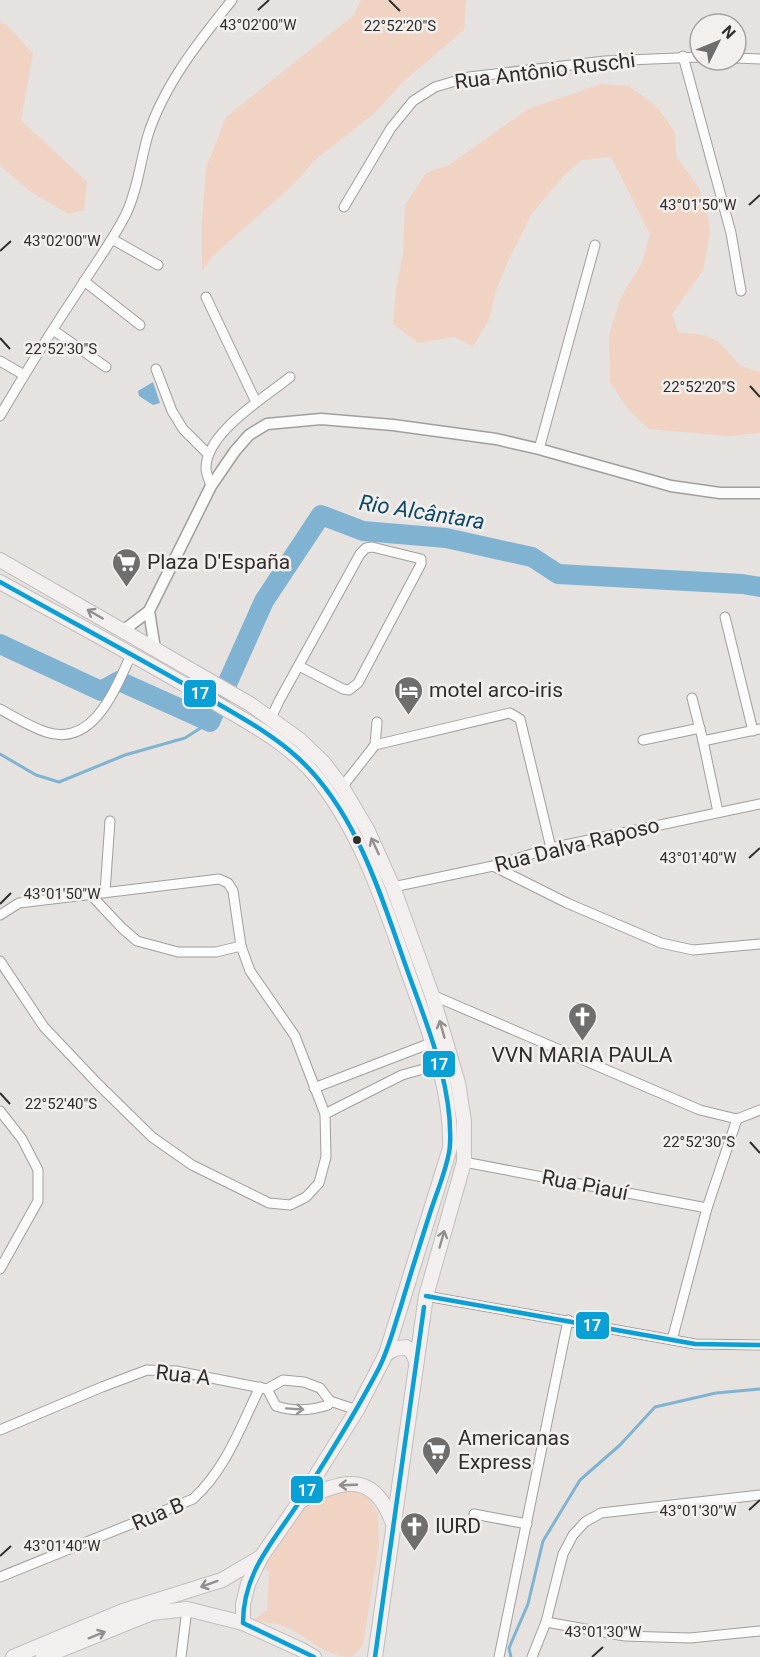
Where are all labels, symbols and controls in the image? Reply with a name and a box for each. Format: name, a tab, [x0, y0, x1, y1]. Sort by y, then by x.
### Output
north arrow	[688, 12, 748, 72]
text: 43°02'00"W	[220, 16, 296, 34]
text: 22°52'20"S	[364, 17, 436, 35]
text: N	[718, 22, 739, 43]
street label: Rua Antônio Ruschi	[453, 48, 637, 94]
text: 43°01'50"W	[660, 196, 736, 214]
text: 43°02'00"W	[24, 232, 100, 250]
text: 22°52'30"S	[25, 340, 97, 358]
text: 22°52'20"S	[663, 378, 735, 396]
water label: Rio Alcântara	[358, 490, 486, 534]
supermarket icon: Plaza D'España	[110, 546, 142, 588]
place label: Plaza D'España	[147, 550, 290, 574]
one-way arrow	[87, 608, 104, 620]
hotel icon: motel arco-iris	[392, 674, 424, 716]
place label: motel arco-iris	[429, 678, 563, 702]
line badge: 17	[183, 679, 217, 708]
text: 17	[191, 684, 209, 703]
street label: Rua Dalva Raposo	[492, 813, 662, 877]
unlabelled marker	[351, 834, 363, 846]
one-way arrow	[368, 838, 380, 856]
text: 43°01'40"W	[660, 849, 736, 867]
text: 43°01'50"W	[24, 885, 100, 903]
church icon: VVN MARIA PAULA	[566, 1000, 598, 1042]
one-way arrow	[436, 1020, 447, 1039]
place label: VVN MARIA PAULA	[491, 1043, 673, 1067]
line badge: 17	[422, 1050, 456, 1078]
text: 17	[430, 1055, 448, 1074]
text: 22°52'40"S	[25, 1095, 97, 1113]
text: 22°52'30"S	[663, 1133, 735, 1151]
street label: Rua Piauí	[540, 1165, 631, 1205]
one-way arrow	[437, 1230, 448, 1249]
line badge: 17	[575, 1311, 610, 1340]
text: 17	[583, 1316, 601, 1335]
street label: Rua A	[154, 1360, 212, 1390]
one-way arrow	[285, 1404, 304, 1415]
place label: Americanas Express	[458, 1426, 570, 1474]
supermarket icon: Americanas Express	[421, 1434, 453, 1476]
line badge: 17	[290, 1475, 324, 1504]
one-way arrow	[338, 1479, 358, 1490]
text: 17	[298, 1481, 316, 1500]
street label: Rua B	[128, 1492, 188, 1536]
text: 43°01'30"W	[660, 1502, 736, 1520]
church icon: IURD	[398, 1510, 430, 1552]
place label: IURD	[435, 1514, 481, 1538]
text: 43°01'40"W	[24, 1537, 100, 1555]
one-way arrow	[200, 1580, 219, 1591]
text: 43°01'30"W	[565, 1623, 641, 1641]
one-way arrow	[88, 1629, 106, 1640]

